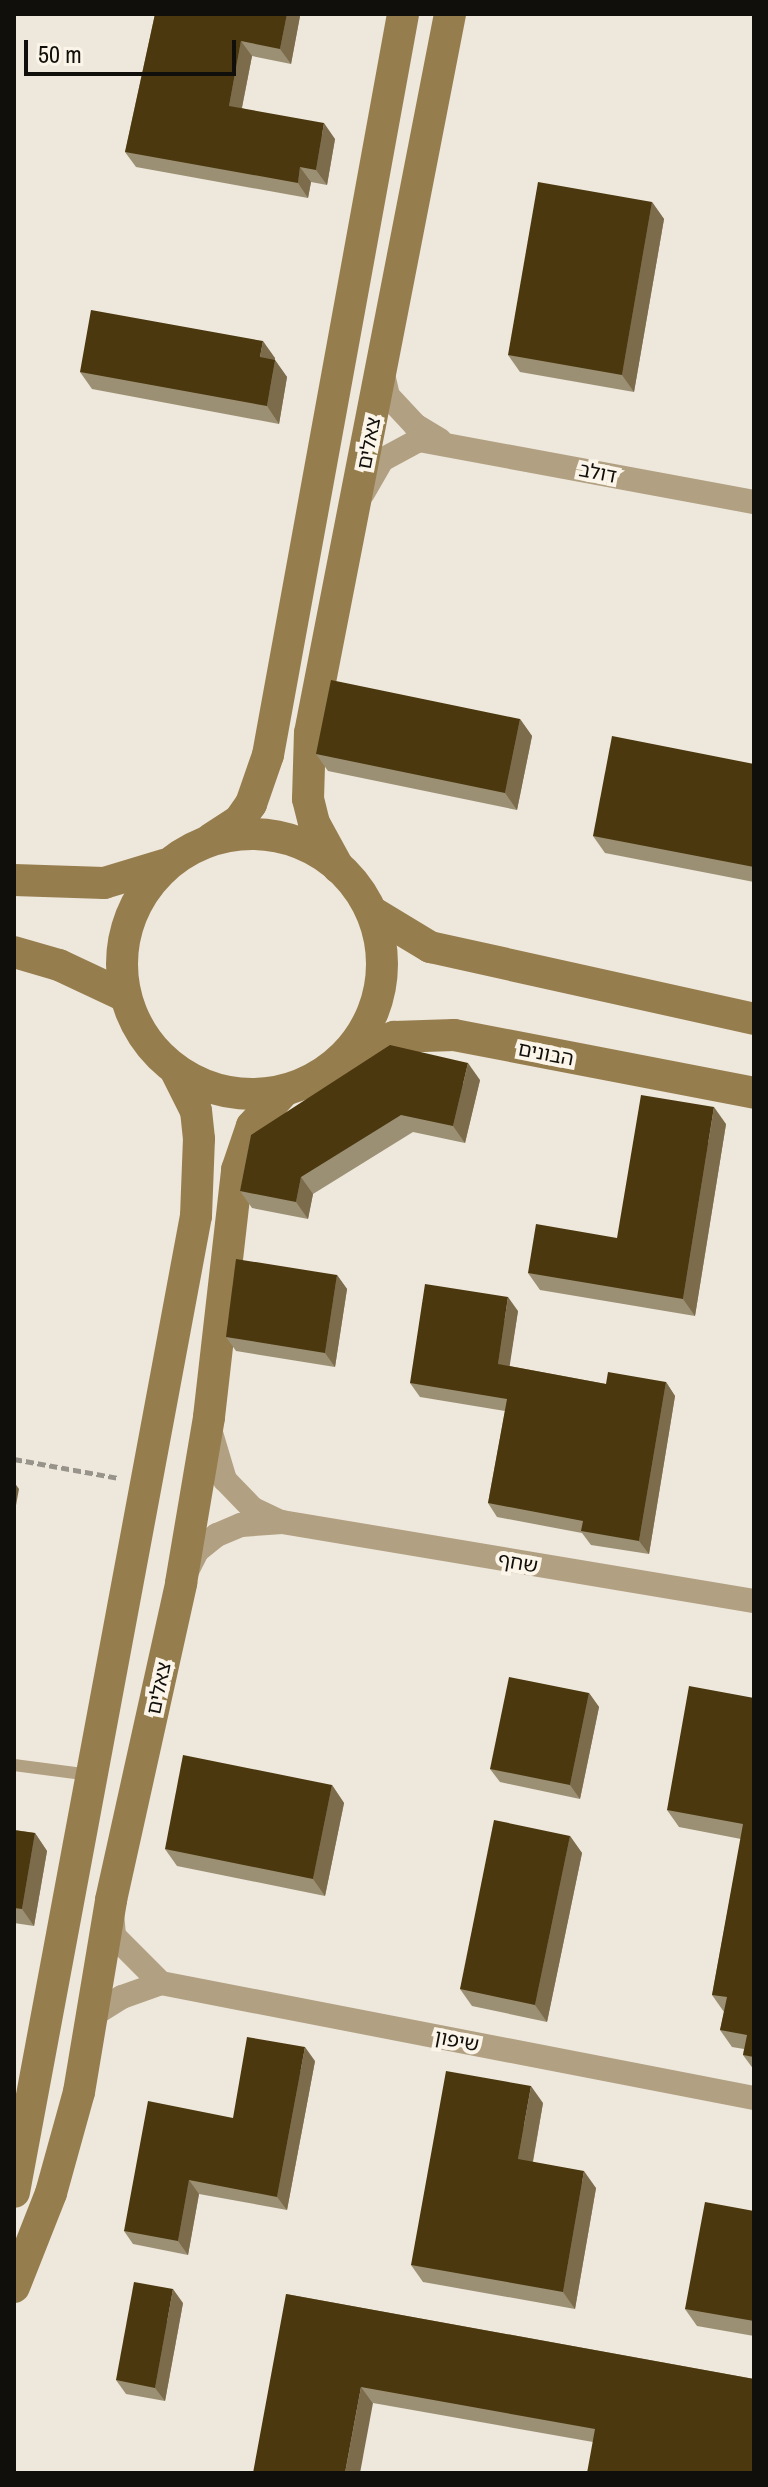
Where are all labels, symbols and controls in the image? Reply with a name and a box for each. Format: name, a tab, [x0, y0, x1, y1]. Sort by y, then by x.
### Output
scale bar	[28, 24, 240, 74]
text: 50 m	[38, 38, 82, 70]
street label: צאלים	[351, 415, 385, 471]
street label: דולב	[577, 457, 619, 487]
street label: הבונים	[516, 1036, 576, 1070]
street label: שחף	[496, 1547, 540, 1577]
street label: צאלים	[141, 1660, 175, 1716]
street label: שיפון	[433, 2024, 481, 2056]

